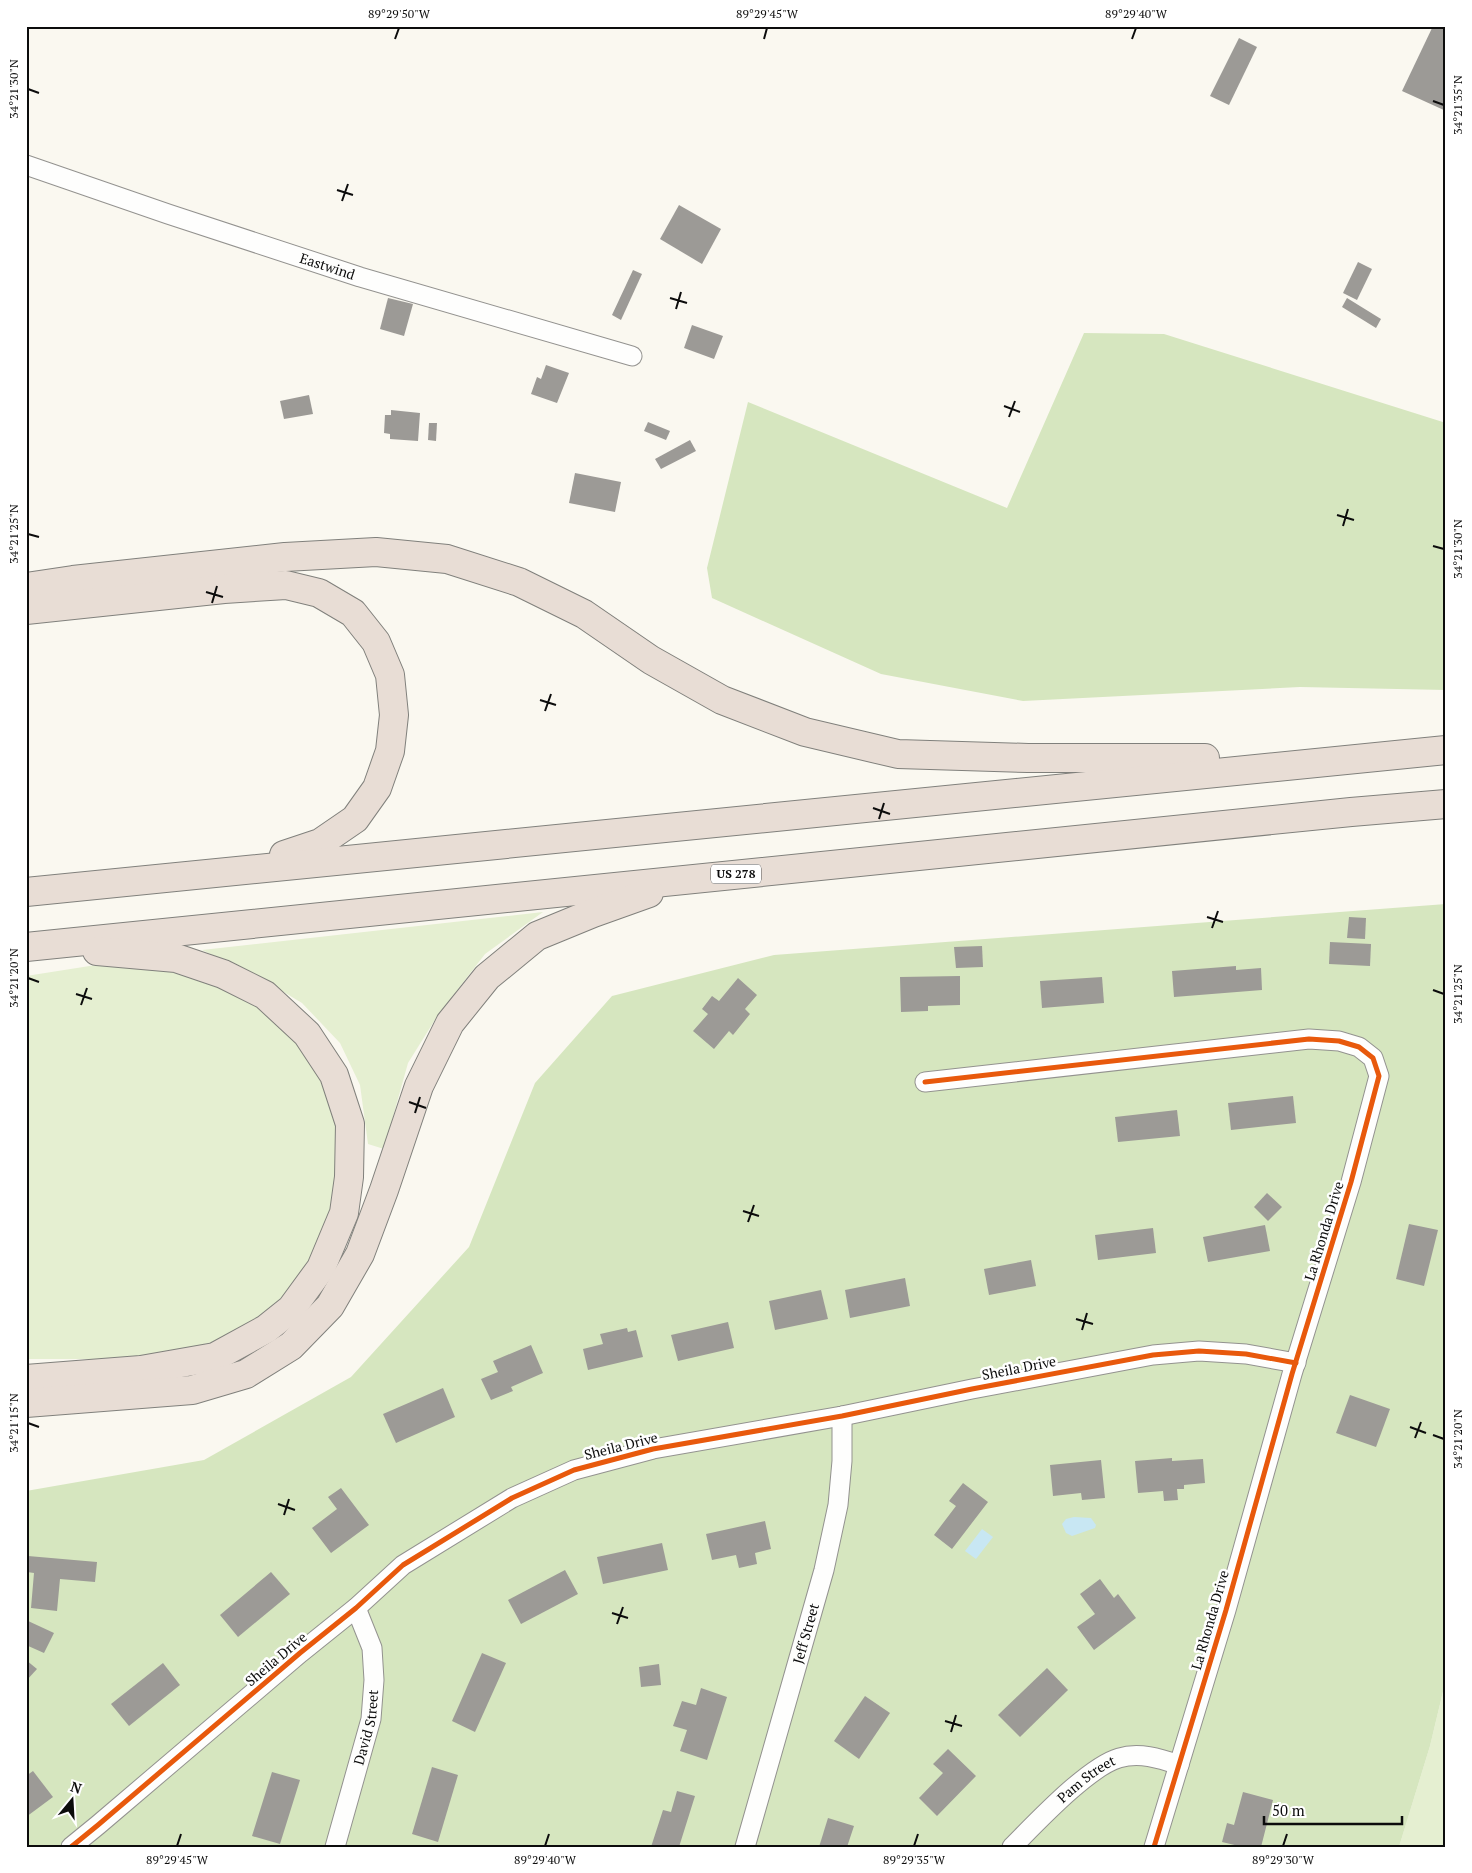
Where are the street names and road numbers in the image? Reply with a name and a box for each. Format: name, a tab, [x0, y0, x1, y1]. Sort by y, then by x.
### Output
street label: Eastwind	[298, 248, 358, 284]
road number: US 278	[711, 864, 761, 884]
street label: La Rhonda Drive	[1299, 1179, 1348, 1283]
street label: Sheila Drive	[980, 1351, 1058, 1384]
street label: Sheila Drive	[582, 1427, 660, 1464]
street label: La Rhonda Drive	[1186, 1568, 1233, 1672]
street label: Jeff Street	[788, 1600, 823, 1666]
street label: Sheila Drive	[241, 1627, 311, 1690]
street label: David Street	[349, 1688, 382, 1767]
street label: Pam Street	[1053, 1750, 1119, 1807]

